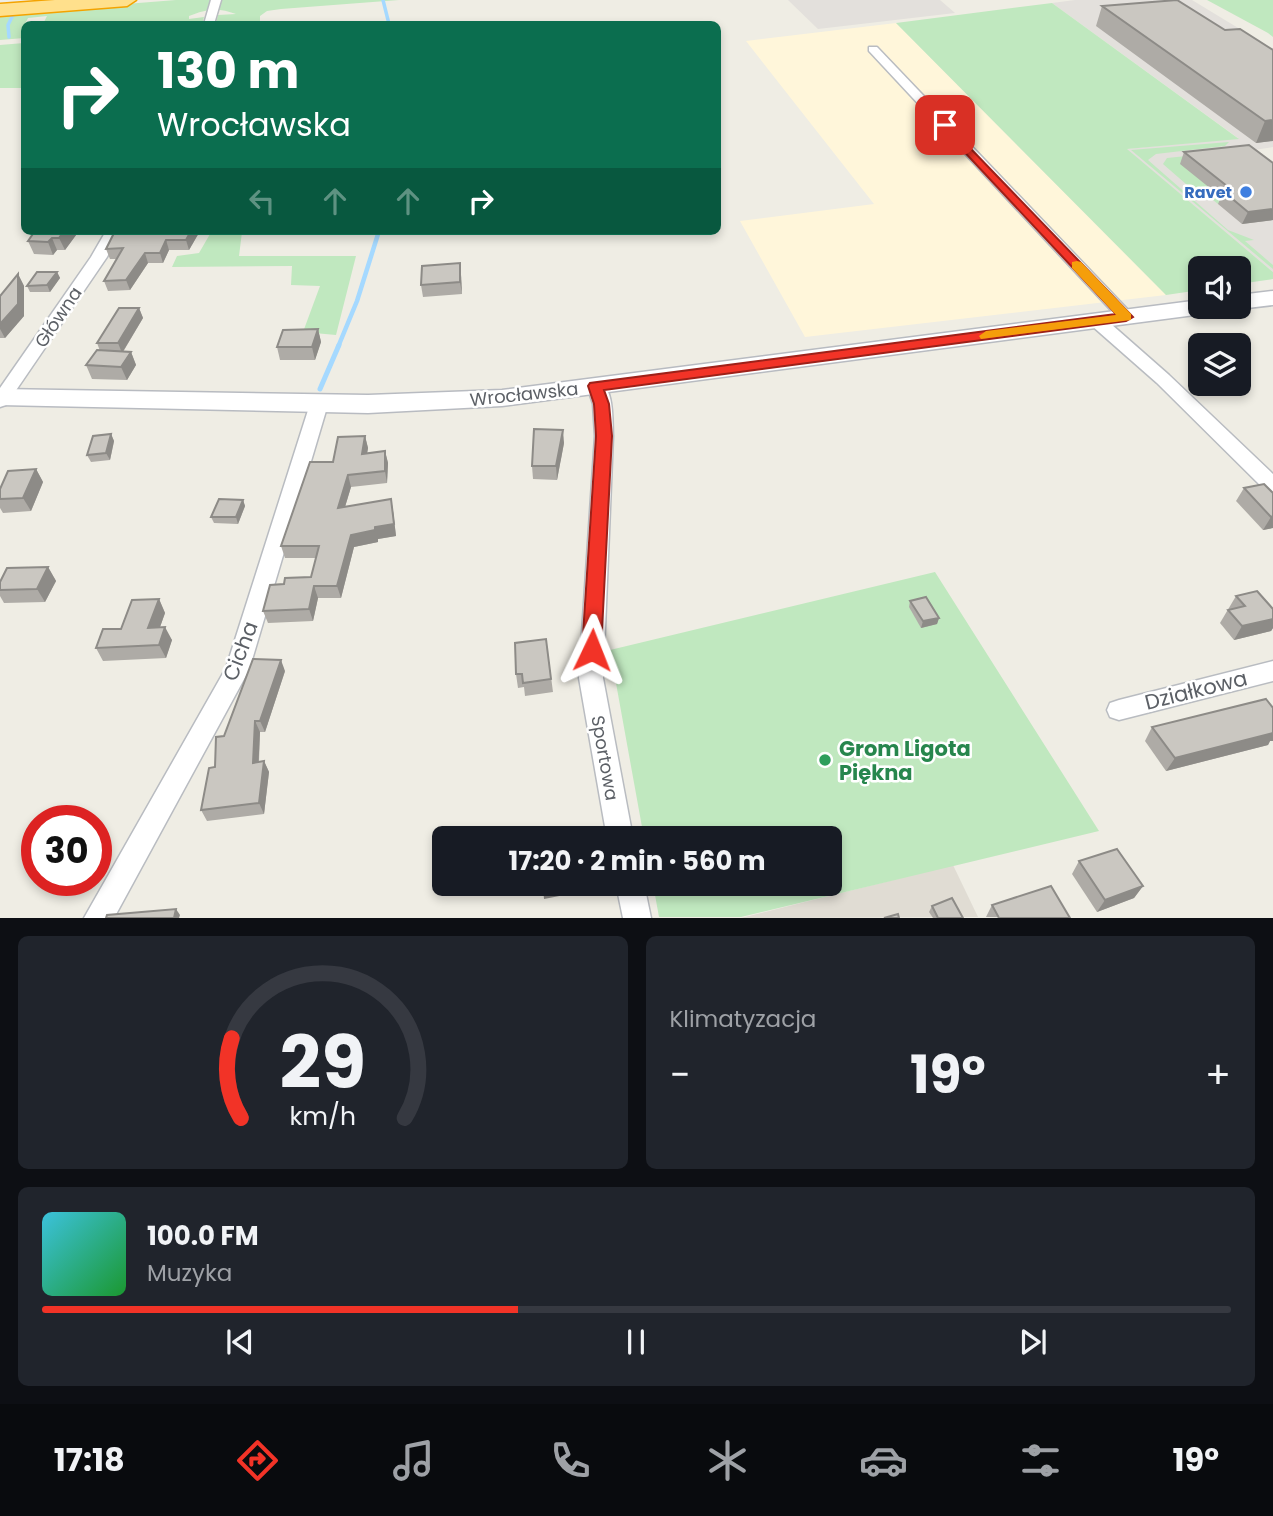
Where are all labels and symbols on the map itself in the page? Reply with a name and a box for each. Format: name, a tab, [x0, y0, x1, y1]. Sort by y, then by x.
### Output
pin	[915, 95, 975, 155]
place label: Ravet	[1184, 181, 1232, 204]
marker: Ravet	[1238, 184, 1254, 200]
street label: Główna	[28, 282, 88, 352]
street label: Wrocławska	[468, 376, 580, 412]
position arrow	[555, 613, 629, 687]
street label: Cicha	[215, 617, 265, 685]
street label: Działkowa	[1142, 663, 1250, 717]
street label: Sportowa	[585, 713, 625, 803]
place label: Grom Ligota Piękna	[839, 734, 971, 787]
marker: Grom Ligota Piękna	[817, 752, 833, 768]
speed limit sign: 30	[21, 805, 112, 896]

